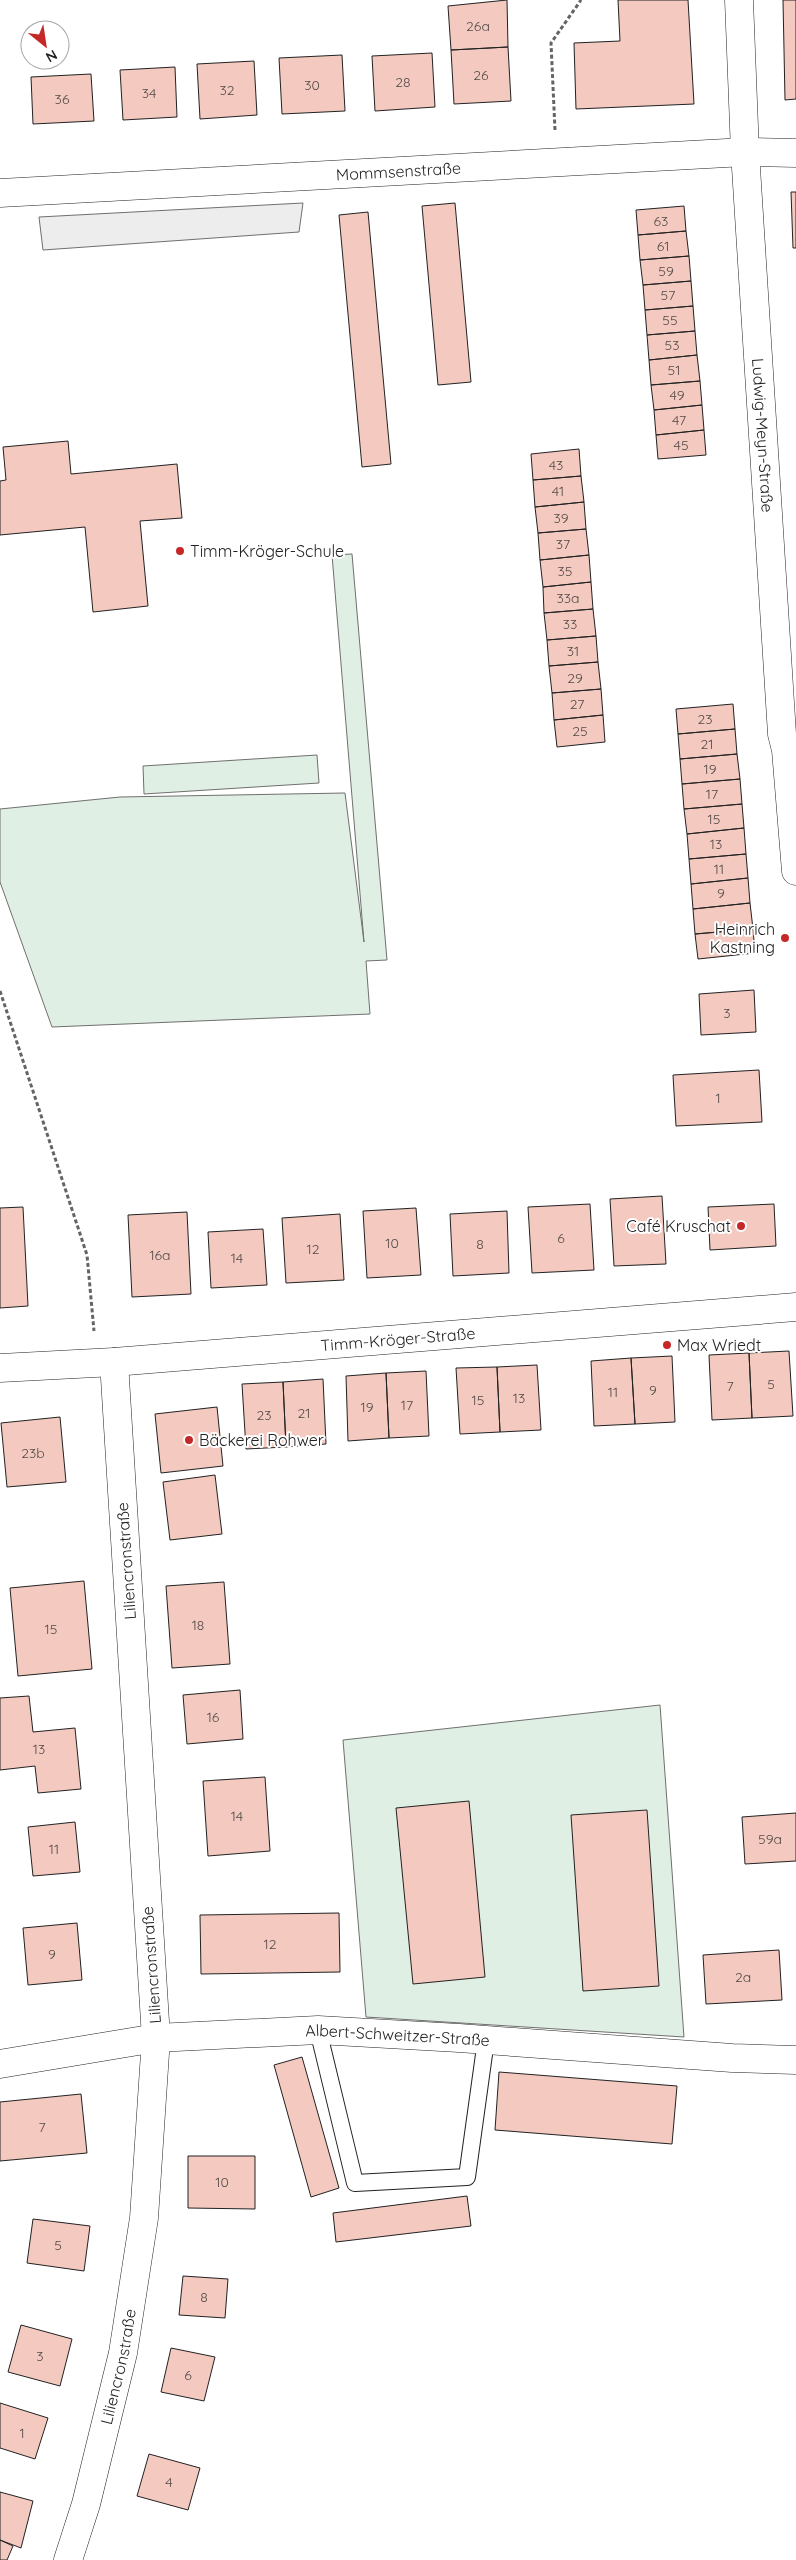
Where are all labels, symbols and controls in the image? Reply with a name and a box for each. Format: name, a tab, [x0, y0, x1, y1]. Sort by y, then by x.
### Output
house number: 26a	[466, 17, 490, 35]
north arrow	[20, 20, 70, 70]
text: N	[43, 46, 60, 67]
house number: 26	[473, 66, 489, 84]
house number: 28	[395, 73, 411, 91]
house number: 30	[304, 76, 320, 94]
house number: 32	[219, 81, 235, 99]
house number: 34	[142, 84, 156, 102]
house number: 36	[55, 90, 70, 108]
street label: Mommsenstraße	[335, 158, 461, 185]
house number: 63	[654, 212, 668, 230]
house number: 61	[657, 237, 669, 255]
house number: 59	[658, 262, 674, 280]
house number: 57	[661, 286, 675, 304]
house number: 55	[662, 311, 678, 329]
house number: 53	[665, 336, 679, 354]
street label: Ludwig-Meyn-Straße	[748, 357, 778, 513]
house number: 51	[668, 361, 680, 379]
house number: 49	[670, 386, 685, 404]
house number: 47	[672, 411, 686, 429]
house number: 45	[673, 436, 689, 454]
house number: 43	[549, 456, 563, 474]
house number: 41	[552, 482, 564, 500]
house number: 39	[553, 509, 569, 527]
house number: 37	[556, 535, 570, 553]
place label: Timm-Kröger-Schule	[190, 541, 344, 561]
marker: Timm-Kröger-Schule	[174, 545, 186, 557]
house number: 35	[558, 562, 572, 580]
house number: 33a	[556, 589, 580, 607]
house number: 33	[563, 615, 577, 633]
house number: 31	[567, 642, 579, 660]
house number: 29	[567, 669, 583, 687]
house number: 27	[570, 695, 584, 713]
house number: 23	[697, 710, 713, 728]
house number: 25	[572, 722, 588, 740]
house number: 21	[701, 735, 713, 753]
house number: 19	[704, 760, 717, 778]
house number: 17	[706, 785, 718, 803]
house number: 15	[708, 810, 720, 828]
house number: 13	[710, 835, 722, 853]
house number: 11	[714, 860, 724, 878]
house number: 9	[717, 884, 725, 902]
place label: Heinrich Kastning	[710, 919, 775, 957]
marker: Heinrich Kastning	[779, 932, 791, 944]
house number: 3	[723, 1004, 731, 1022]
house number: 1	[715, 1089, 721, 1107]
place label: Café Kruschat	[626, 1216, 731, 1236]
marker: Café Kruschat	[735, 1220, 747, 1232]
house number: 6	[557, 1229, 565, 1247]
house number: 10	[385, 1234, 399, 1252]
house number: 8	[476, 1235, 484, 1253]
house number: 12	[307, 1240, 320, 1258]
house number: 16a	[149, 1246, 171, 1264]
house number: 14	[231, 1249, 243, 1267]
street label: Timm-Kröger-Straße	[320, 1323, 476, 1355]
place label: Max Wriedt	[677, 1335, 761, 1355]
marker: Max Wriedt	[661, 1339, 673, 1351]
house number: 5	[767, 1375, 775, 1393]
house number: 7	[726, 1377, 734, 1395]
house number: 9	[649, 1381, 657, 1399]
house number: 11	[608, 1383, 618, 1401]
house number: 13	[513, 1389, 525, 1407]
house number: 15	[472, 1391, 484, 1409]
house number: 17	[401, 1396, 413, 1414]
house number: 19	[361, 1398, 374, 1416]
house number: 21	[298, 1404, 310, 1422]
house number: 23	[256, 1406, 272, 1424]
place label: Bäckerei Rohwer	[199, 1430, 324, 1450]
marker: Bäckerei Rohwer	[183, 1434, 195, 1446]
house number: 23b	[21, 1444, 45, 1462]
street label: Liliencronstraße	[112, 1502, 140, 1620]
house number: 18	[192, 1616, 204, 1634]
house number: 15	[45, 1620, 57, 1638]
house number: 16	[207, 1708, 220, 1726]
house number: 13	[33, 1740, 45, 1758]
house number: 14	[231, 1807, 243, 1825]
house number: 59a	[758, 1830, 782, 1848]
house number: 11	[49, 1840, 59, 1858]
street label: Liliencronstraße	[137, 1906, 165, 2024]
house number: 12	[264, 1935, 277, 1953]
house number: 9	[48, 1945, 56, 1963]
house number: 2a	[735, 1968, 751, 1986]
street label: Albert-Schweitzer-Straße	[305, 2020, 491, 2050]
house number: 7	[38, 2118, 46, 2136]
house number: 10	[215, 2173, 229, 2191]
house number: 5	[54, 2236, 62, 2254]
house number: 8	[200, 2288, 208, 2306]
street label: Liliencronstraße	[96, 2307, 140, 2426]
house number: 3	[36, 2347, 44, 2365]
house number: 6	[184, 2366, 192, 2384]
house number: 1	[19, 2424, 25, 2442]
house number: 4	[165, 2473, 173, 2491]

